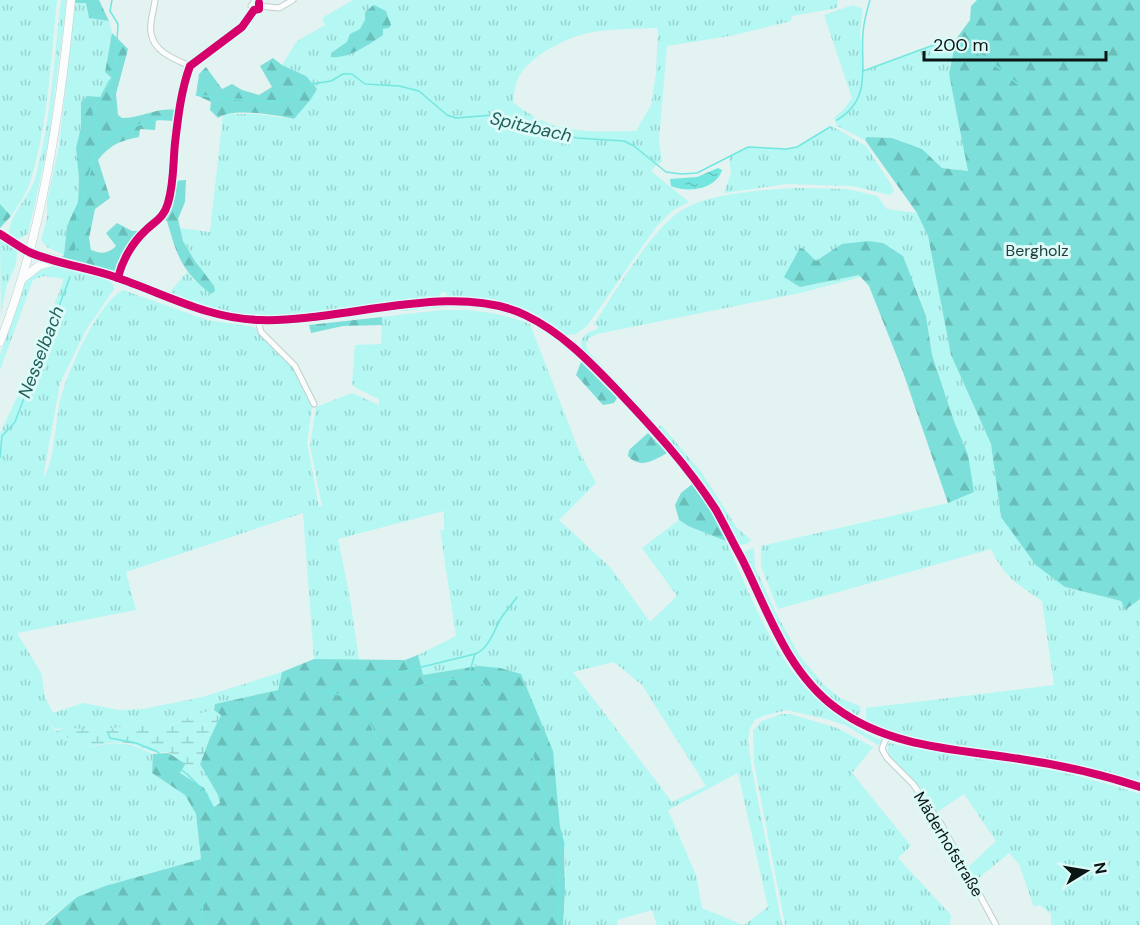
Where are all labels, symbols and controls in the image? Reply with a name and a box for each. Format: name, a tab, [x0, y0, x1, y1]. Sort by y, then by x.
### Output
scale bar	[924, 24, 1106, 62]
text: 200 m	[933, 33, 989, 57]
water label: Spitzbach	[488, 106, 574, 148]
park label: Bergholz	[1006, 240, 1068, 261]
water label: Nesselbach	[12, 303, 70, 401]
street label: Mäderhofstraße	[909, 788, 988, 901]
north arrow	[1056, 841, 1116, 901]
text: N	[1089, 861, 1112, 876]

